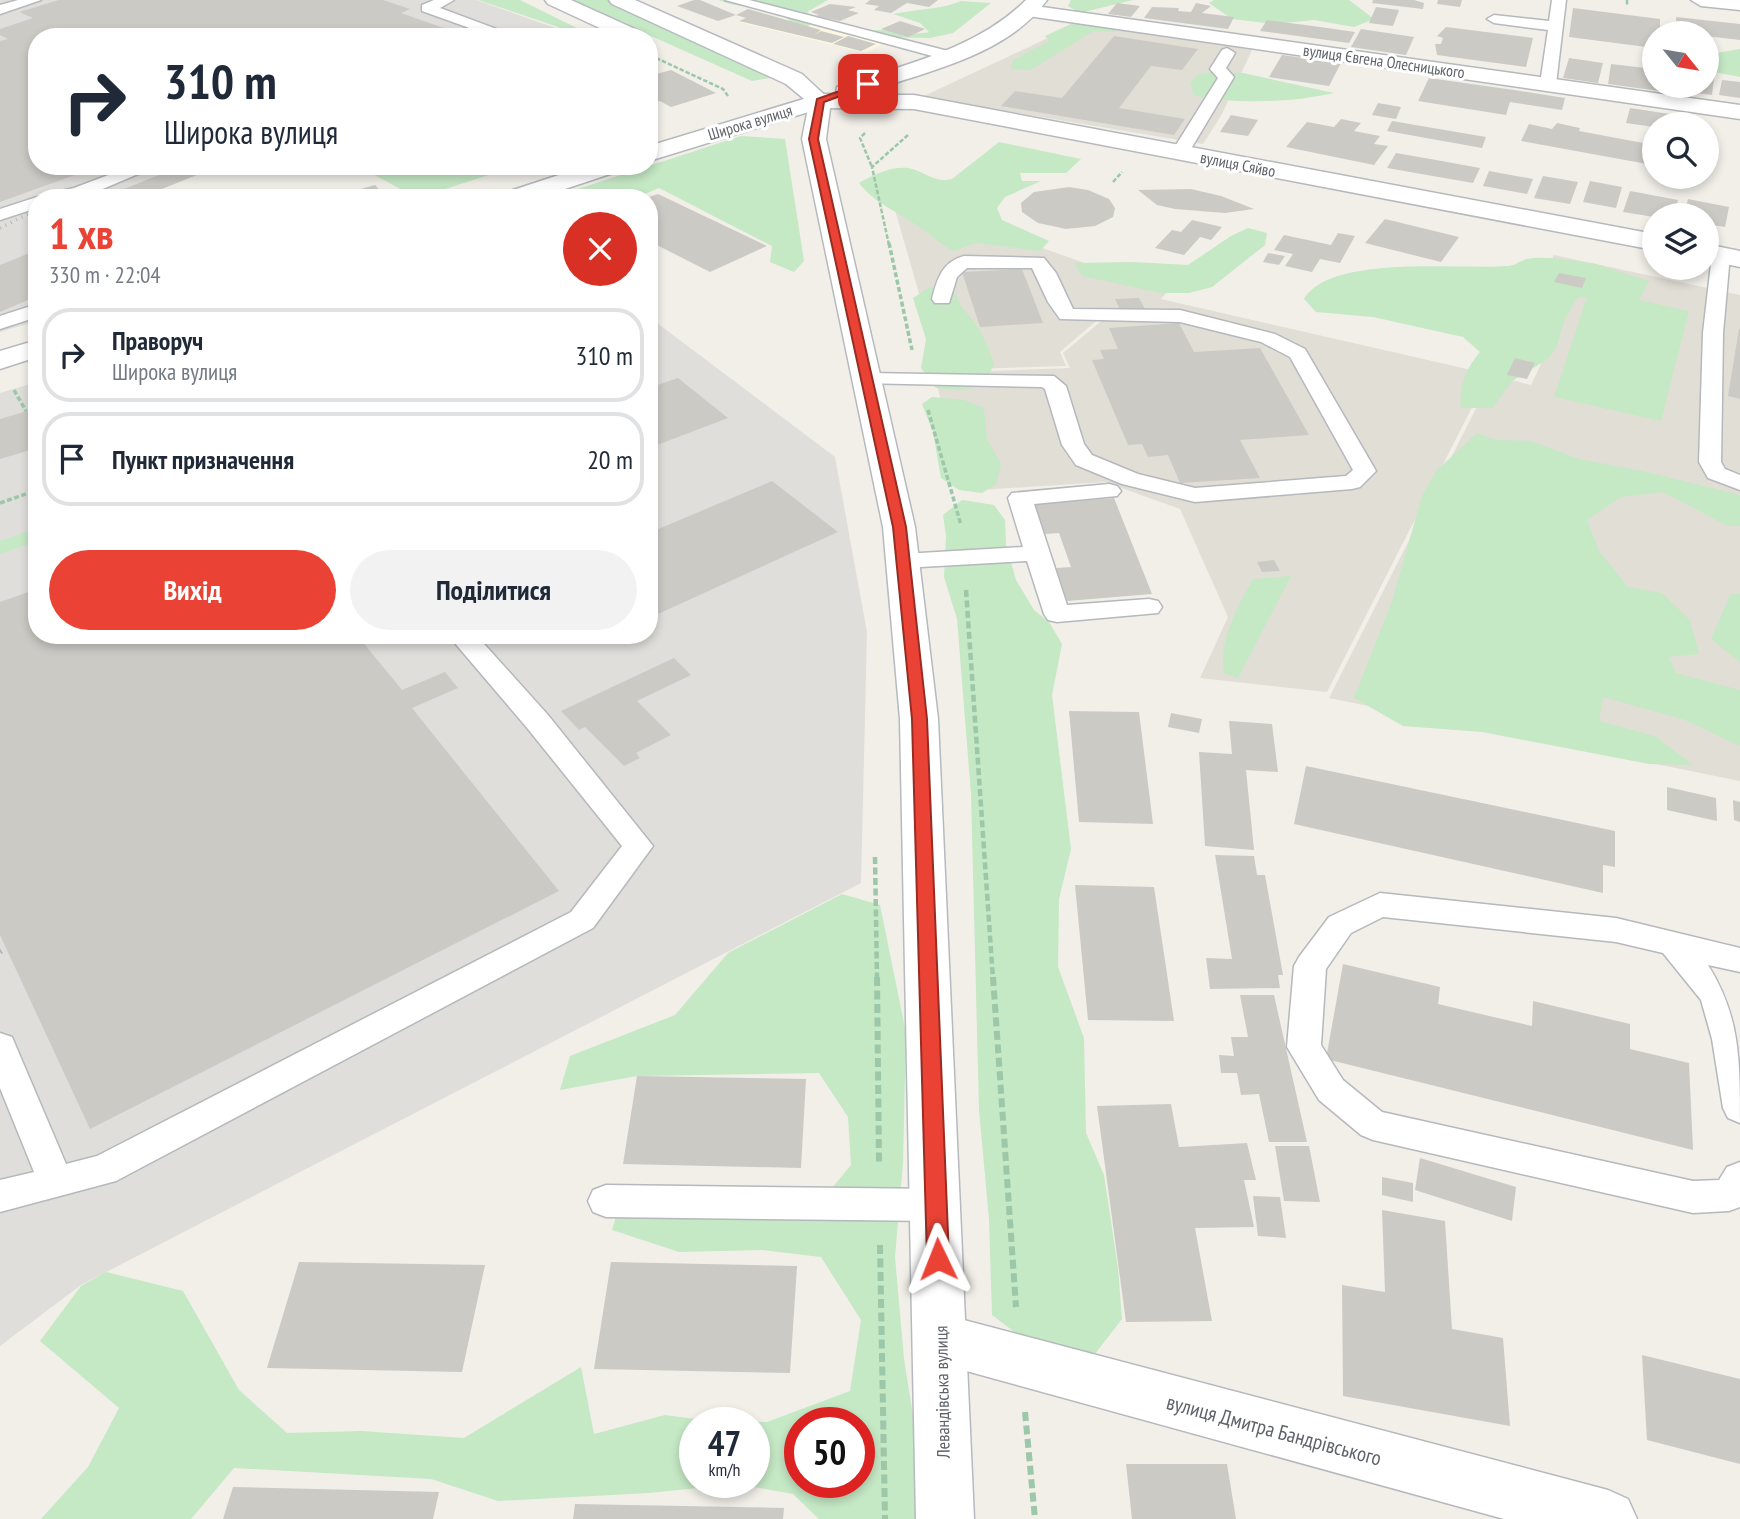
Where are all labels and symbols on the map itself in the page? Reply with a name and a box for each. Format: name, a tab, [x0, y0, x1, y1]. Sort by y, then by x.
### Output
north arrow	[1642, 21, 1718, 98]
street label: вулиця Євгена Олесницького	[1302, 40, 1466, 82]
pin	[838, 54, 898, 114]
street label: Широка вулиця	[705, 100, 795, 144]
street label: вулиця Сяйво	[1199, 147, 1277, 181]
position arrow	[901, 1222, 975, 1296]
street label: Левандівська вулиця	[929, 1325, 955, 1460]
street label: вулиця Дмитра Бандрівського	[1164, 1388, 1384, 1472]
speed limit sign: 50	[784, 1407, 875, 1498]

